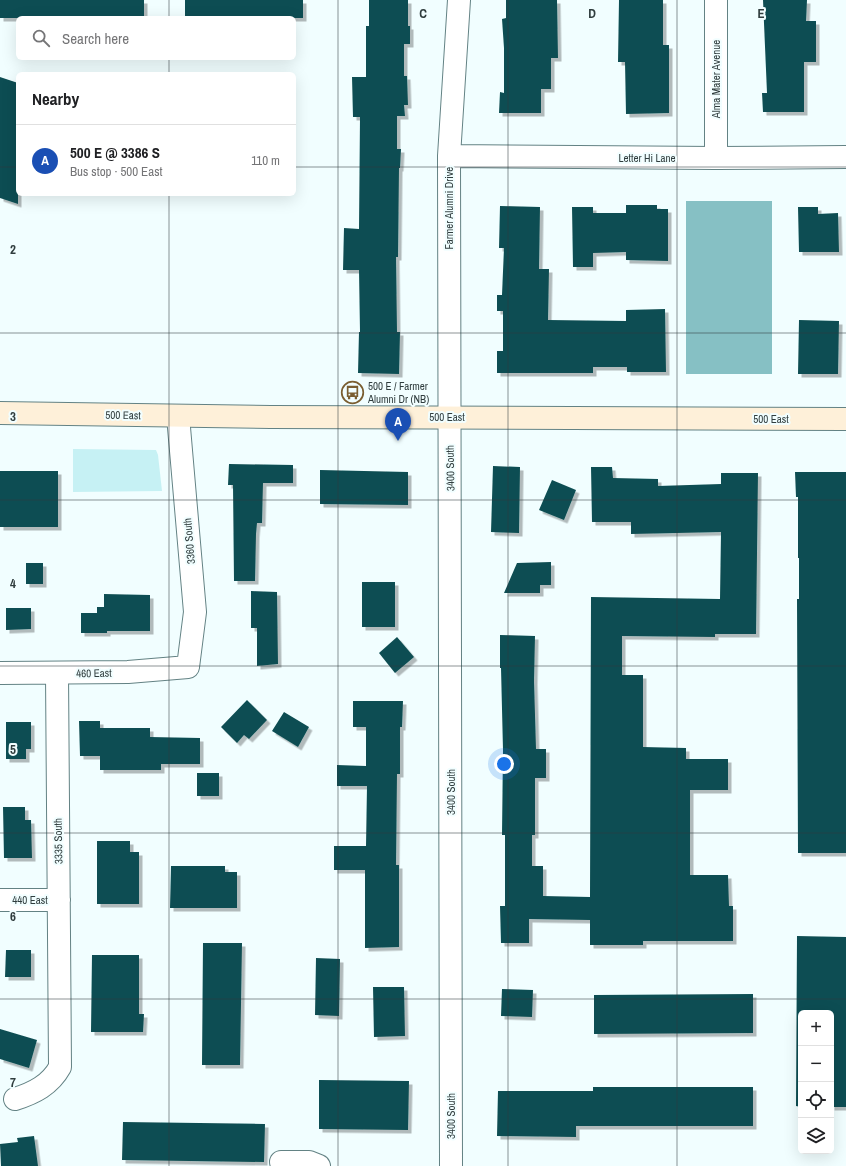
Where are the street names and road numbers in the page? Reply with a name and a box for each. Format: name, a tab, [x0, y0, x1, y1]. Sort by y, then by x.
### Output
street label: Alma Mater Avenue	[709, 40, 723, 119]
street label: Letter Hi Lane	[618, 151, 676, 165]
street label: Farmer Alumni Drive	[442, 167, 456, 249]
street label: 500 East	[105, 408, 141, 422]
street label: 500 East	[429, 410, 465, 424]
street label: 500 East	[753, 412, 789, 426]
street label: 3400 South	[443, 445, 457, 491]
street label: 3360 South	[180, 517, 198, 565]
street label: 460 East	[76, 666, 112, 680]
street label: 3400 South	[444, 769, 458, 815]
street label: 3335 South	[51, 818, 65, 864]
street label: 440 East	[12, 893, 48, 907]
street label: 3400 South	[444, 1093, 458, 1139]

